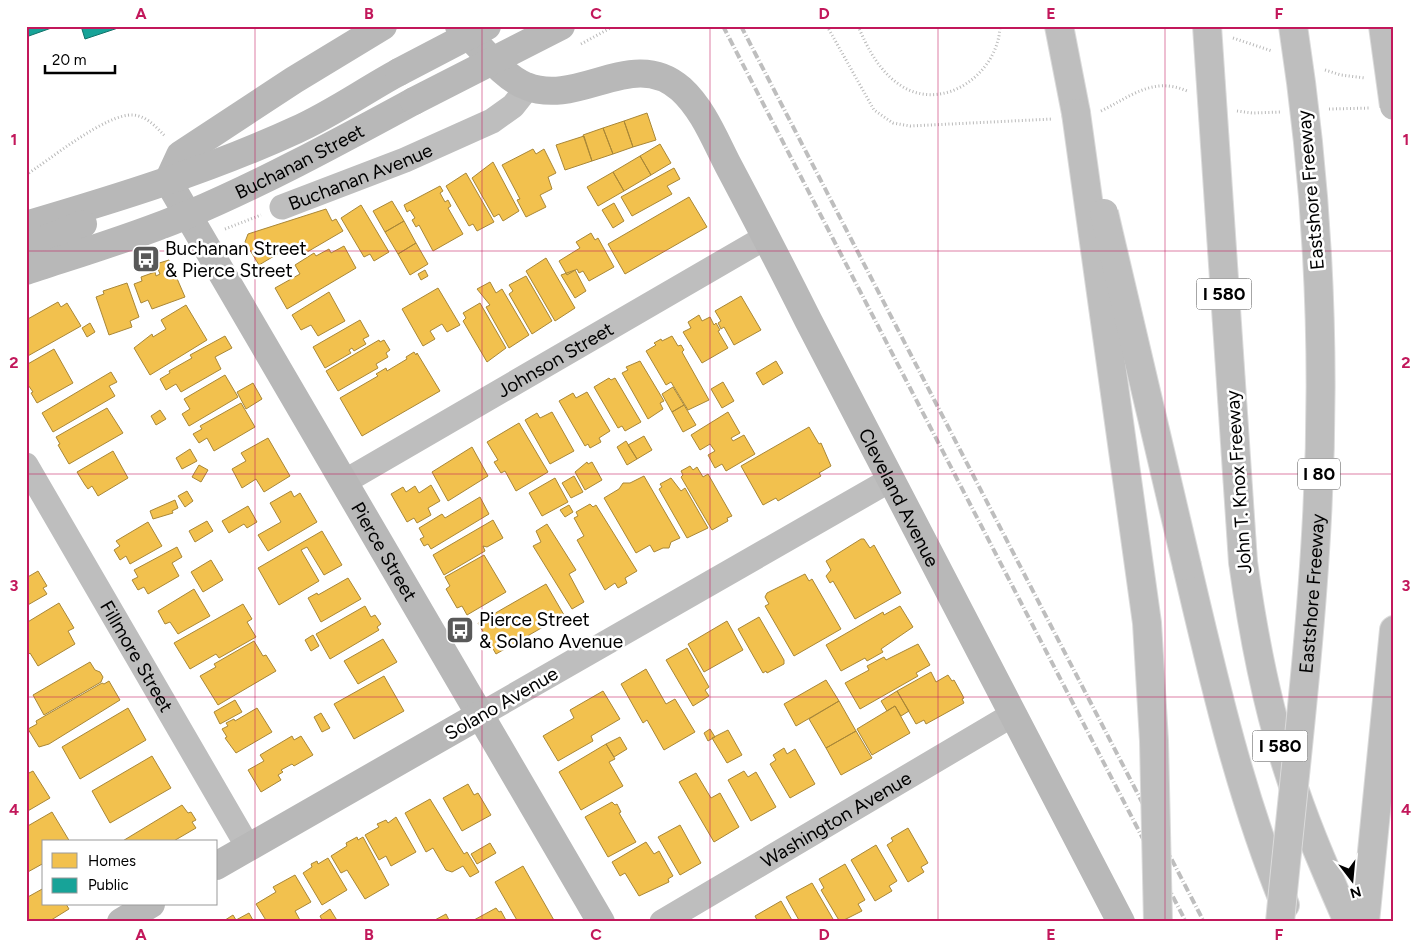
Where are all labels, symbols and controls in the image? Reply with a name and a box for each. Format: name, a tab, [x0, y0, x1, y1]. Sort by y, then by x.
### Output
text: A	[135, 4, 147, 23]
text: B	[364, 4, 374, 23]
text: C	[590, 4, 602, 23]
text: D	[818, 4, 830, 23]
text: E	[1046, 4, 1056, 23]
text: F	[1275, 4, 1284, 23]
scale bar	[45, 42, 115, 74]
text: 20 m	[52, 51, 86, 69]
street label: Eastshore Freeway	[1292, 109, 1329, 271]
street label: Buchanan Street	[231, 119, 368, 204]
text: 1	[11, 130, 17, 149]
text: 1	[1403, 130, 1409, 149]
street label: Buchanan Avenue	[285, 138, 436, 215]
place label: Buchanan Street & Pierce Street	[165, 237, 307, 282]
bus stop icon: Buchanan Street & Pierce Street	[131, 244, 161, 274]
road number: I 580	[1196, 278, 1252, 310]
street label: Johnson Street	[493, 317, 617, 403]
text: 2	[9, 353, 19, 372]
text: 2	[1401, 353, 1411, 372]
street label: John T. Knox Freeway	[1221, 389, 1256, 574]
street label: Cleveland Avenue	[854, 425, 944, 571]
road number: I 80	[1298, 458, 1340, 489]
street label: Pierce Street	[346, 498, 422, 605]
street label: Eastshore Freeway	[1294, 513, 1329, 675]
text: 3	[10, 576, 19, 595]
text: 3	[1402, 576, 1411, 595]
street label: Fillmore Street	[95, 596, 178, 716]
place label: Pierce Street & Solano Avenue	[479, 608, 623, 653]
bus stop icon: Pierce Street & Solano Avenue	[445, 615, 475, 645]
street label: Solano Avenue	[440, 662, 562, 745]
road number: I 580	[1252, 730, 1308, 761]
street label: Washington Avenue	[757, 766, 915, 873]
text: 4	[9, 800, 19, 819]
text: 4	[1401, 800, 1411, 819]
legend	[42, 840, 218, 906]
text: Homes	[88, 852, 136, 870]
north arrow	[1328, 856, 1378, 906]
text: Public	[88, 876, 129, 894]
text: N	[1348, 882, 1363, 902]
text: A	[135, 925, 147, 944]
text: B	[364, 925, 374, 944]
text: C	[590, 925, 602, 944]
text: D	[818, 925, 830, 944]
text: E	[1046, 925, 1056, 944]
text: F	[1275, 925, 1284, 944]

